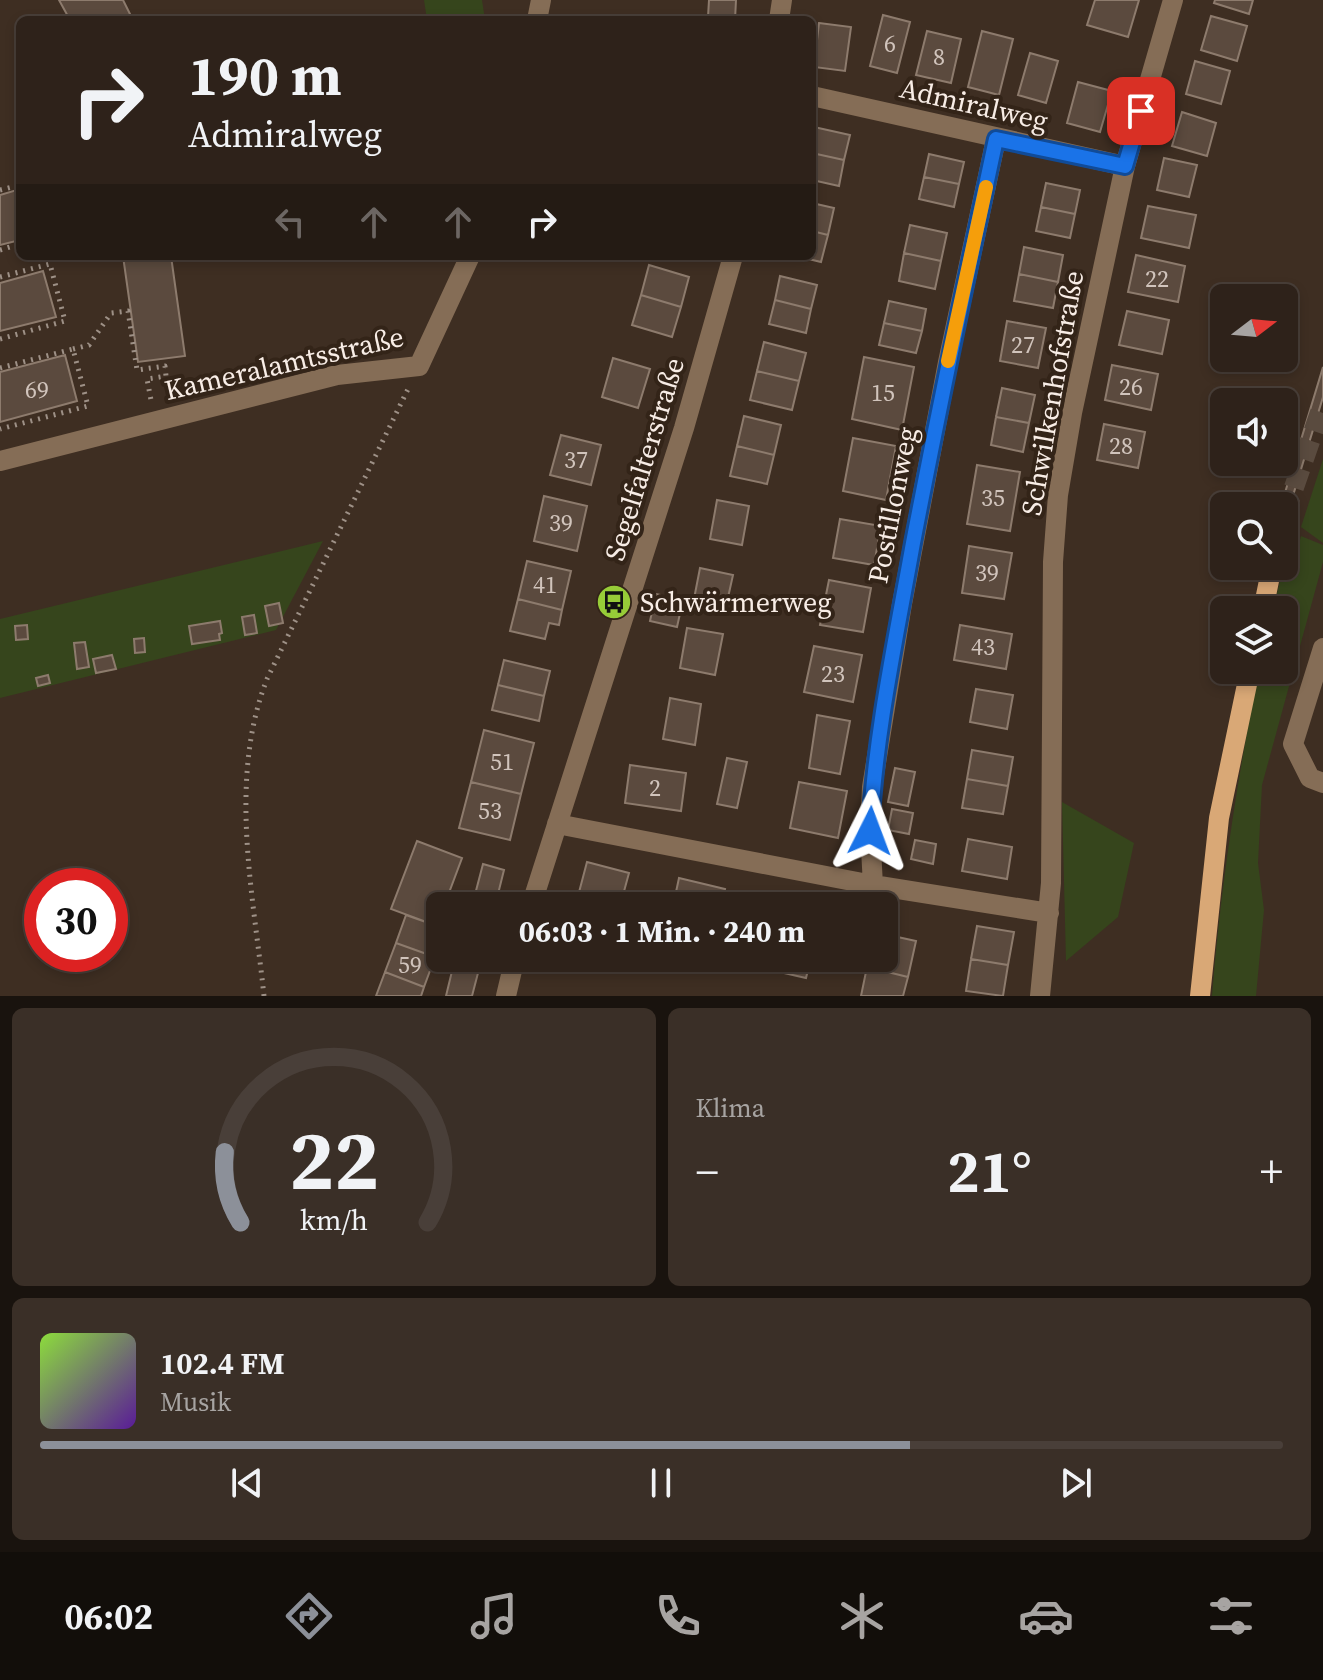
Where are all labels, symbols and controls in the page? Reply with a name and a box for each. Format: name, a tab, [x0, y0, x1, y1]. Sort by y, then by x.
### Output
house number: 6	[884, 27, 896, 60]
text: 190 m	[188, 37, 342, 114]
house number: 8	[933, 40, 945, 73]
icon: right	[56, 48, 160, 152]
street label: Admiralweg	[896, 69, 1052, 139]
pin	[1107, 77, 1175, 145]
icon: arrive	[1119, 89, 1163, 133]
text: Admiralweg	[188, 110, 382, 159]
icon: left	[268, 200, 312, 244]
icon: ahead	[352, 200, 396, 244]
icon: ahead	[436, 200, 480, 244]
icon: right	[520, 200, 564, 244]
house number: 22	[1145, 262, 1169, 295]
street label: Schwilkenhofstraße	[1012, 268, 1092, 518]
north arrow	[1210, 284, 1298, 372]
map controls	[1210, 284, 1298, 684]
street label: Kameralamtsstraße	[161, 317, 407, 409]
house number: 27	[1011, 328, 1035, 361]
street label: Segelfalterstraße	[595, 353, 693, 565]
house number: 26	[1119, 370, 1143, 403]
house number: 69	[25, 373, 49, 406]
house number: 15	[871, 376, 895, 409]
button: sound	[1210, 388, 1298, 476]
street label: Postillonweg	[858, 423, 926, 587]
house number: 28	[1109, 429, 1133, 462]
house number: 37	[564, 443, 588, 476]
house number: 35	[981, 481, 1005, 514]
button: search	[1210, 492, 1298, 580]
house number: 39	[549, 506, 573, 539]
house number: 39	[975, 556, 999, 589]
house number: 41	[533, 568, 557, 601]
bus stop icon: Schwärmerweg	[595, 583, 633, 621]
place label: Schwärmerweg	[640, 583, 832, 621]
button: layers	[1210, 596, 1298, 684]
house number: 43	[971, 630, 995, 663]
house number: 23	[821, 657, 845, 690]
house number: 51	[490, 745, 514, 778]
house number: 2	[649, 771, 661, 804]
position arrow	[828, 789, 912, 873]
house number: 53	[478, 794, 502, 827]
speed limit sign: 30	[24, 868, 128, 972]
text: 06:03 · 1 Min. · 240 m	[519, 911, 805, 952]
house number: 59	[398, 948, 422, 981]
text: Klima	[696, 1090, 765, 1126]
text: 22	[289, 1103, 379, 1217]
text: 21°	[947, 1130, 1032, 1212]
text: −	[696, 1141, 719, 1202]
text: +	[1260, 1141, 1283, 1202]
text: km/h	[300, 1200, 368, 1240]
text: 102.4 FM	[160, 1343, 285, 1384]
text: Musik	[160, 1384, 231, 1420]
icon: previous	[225, 1461, 269, 1505]
icon: pause	[639, 1461, 683, 1505]
icon: next	[1054, 1461, 1098, 1505]
icon: directions	[281, 1588, 337, 1644]
icon: music	[466, 1588, 522, 1644]
icon: phone	[650, 1588, 706, 1644]
icon: climate	[834, 1588, 890, 1644]
icon: car	[1018, 1588, 1074, 1644]
icon: filters	[1203, 1588, 1259, 1644]
text: 06:02	[64, 1592, 153, 1641]

